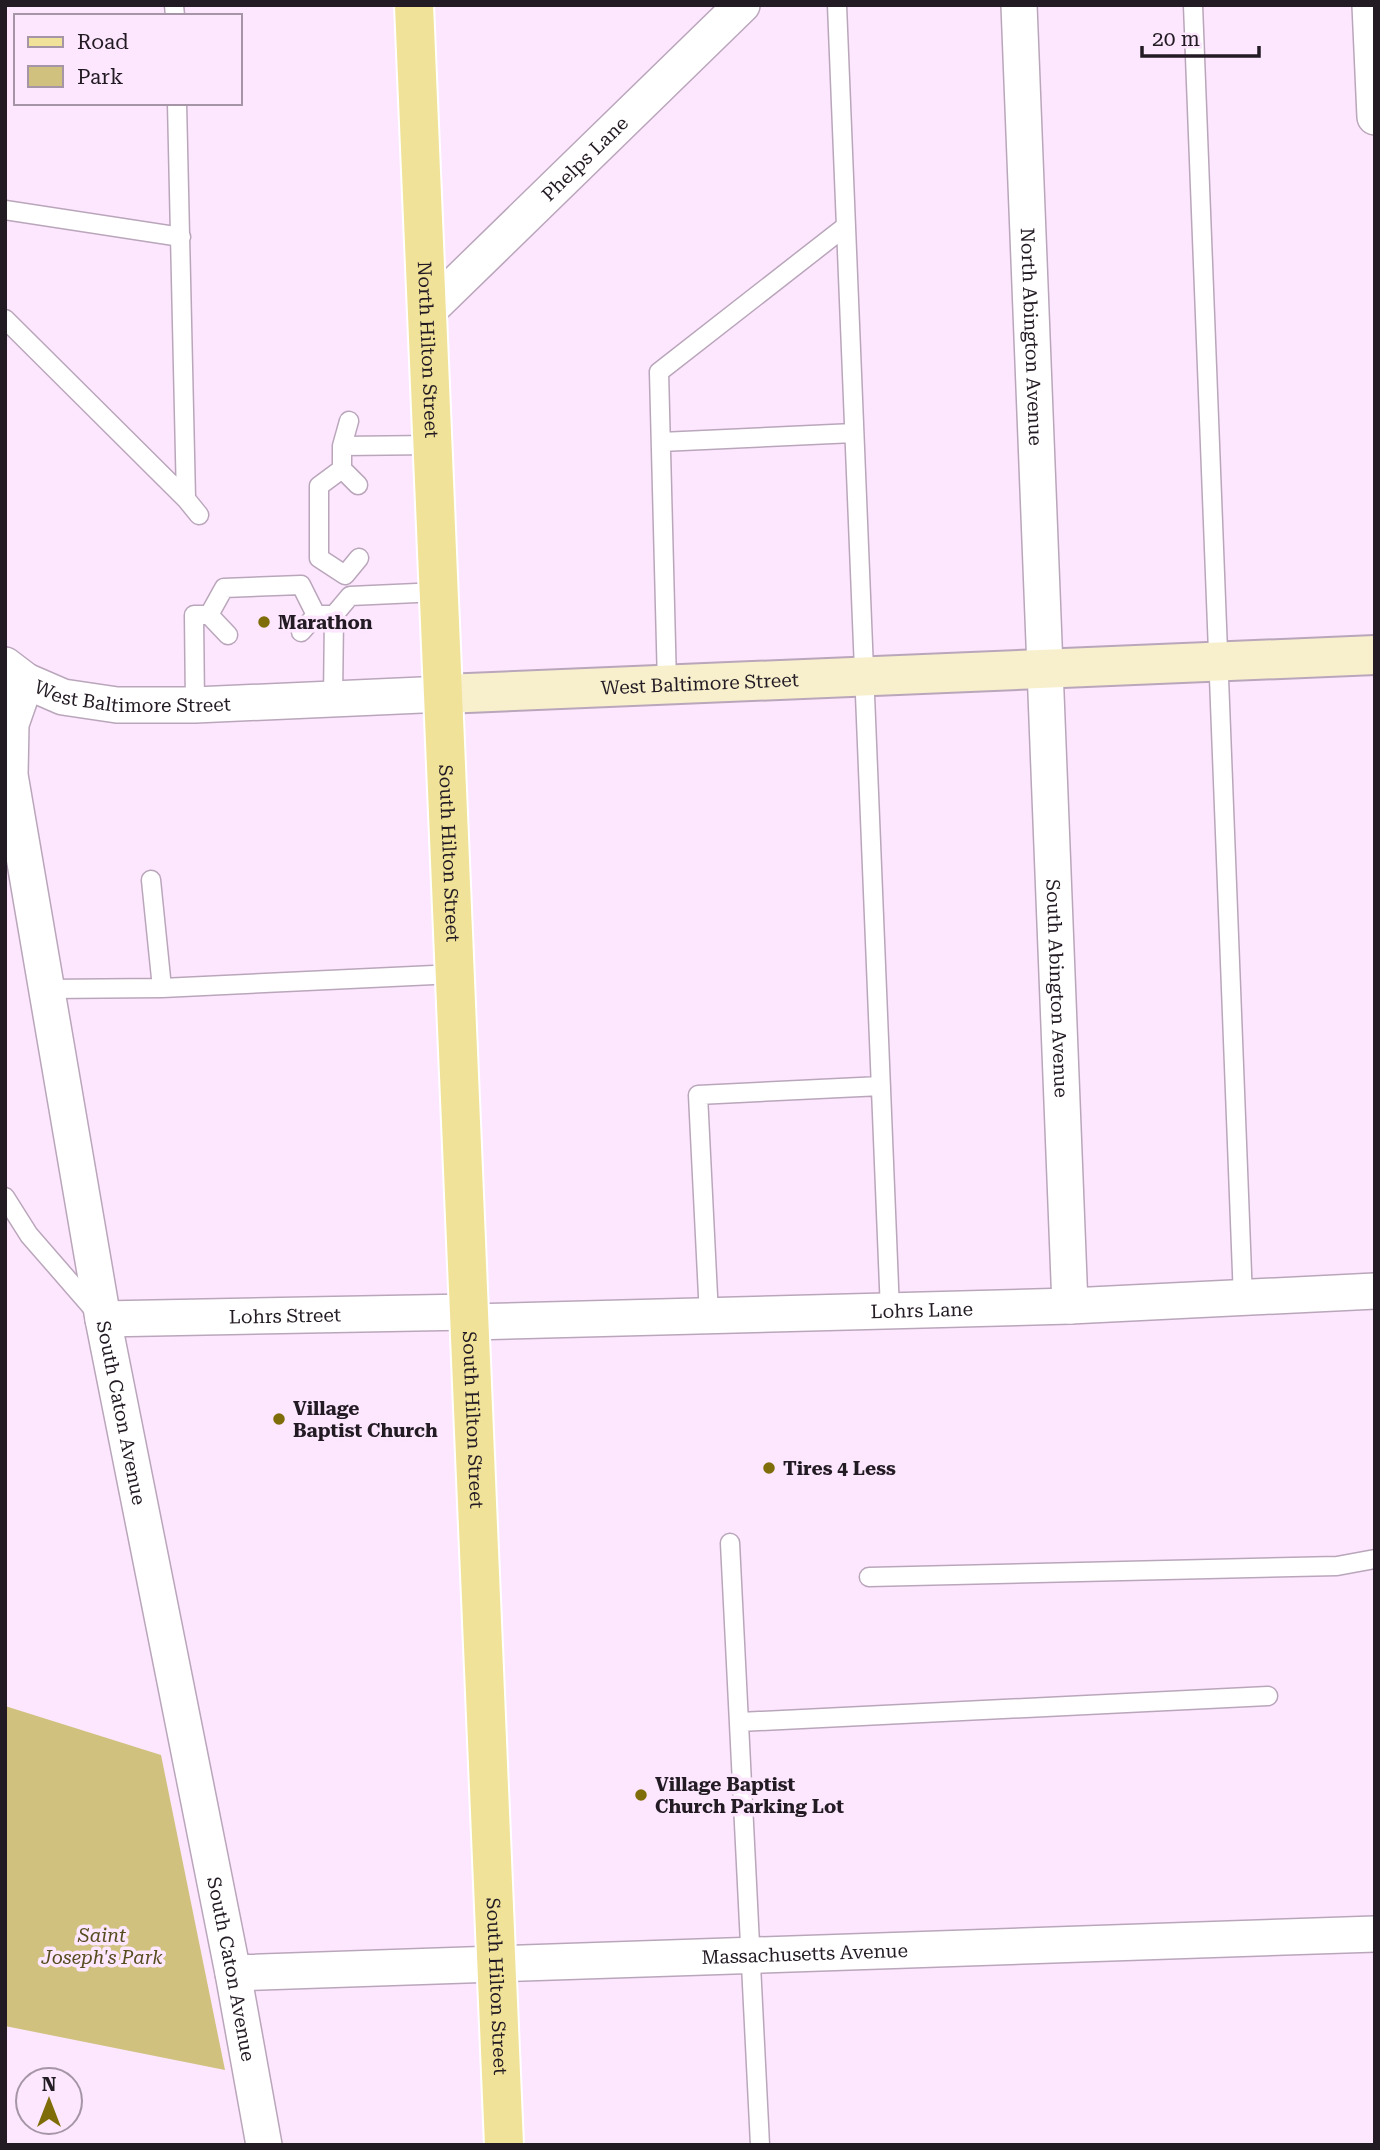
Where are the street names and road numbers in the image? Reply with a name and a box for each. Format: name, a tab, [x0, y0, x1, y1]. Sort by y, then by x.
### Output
street label: Phelps Lane	[537, 112, 633, 206]
street label: North Abington Avenue	[1016, 227, 1047, 446]
street label: North Hilton Street	[413, 261, 443, 439]
street label: West Baltimore Street	[600, 668, 799, 699]
street label: West Baltimore Street	[31, 675, 231, 717]
street label: South Hilton Street	[434, 764, 464, 943]
street label: South Abington Avenue	[1041, 878, 1073, 1098]
street label: Lohrs Lane	[870, 1298, 973, 1323]
street label: Lohrs Street	[229, 1303, 341, 1329]
street label: South Caton Avenue	[92, 1319, 151, 1507]
street label: South Hilton Street	[458, 1330, 488, 1509]
street label: South Caton Avenue	[202, 1875, 260, 2063]
street label: South Hilton Street	[482, 1897, 512, 2076]
street label: Massachusetts Avenue	[701, 1939, 908, 1969]

